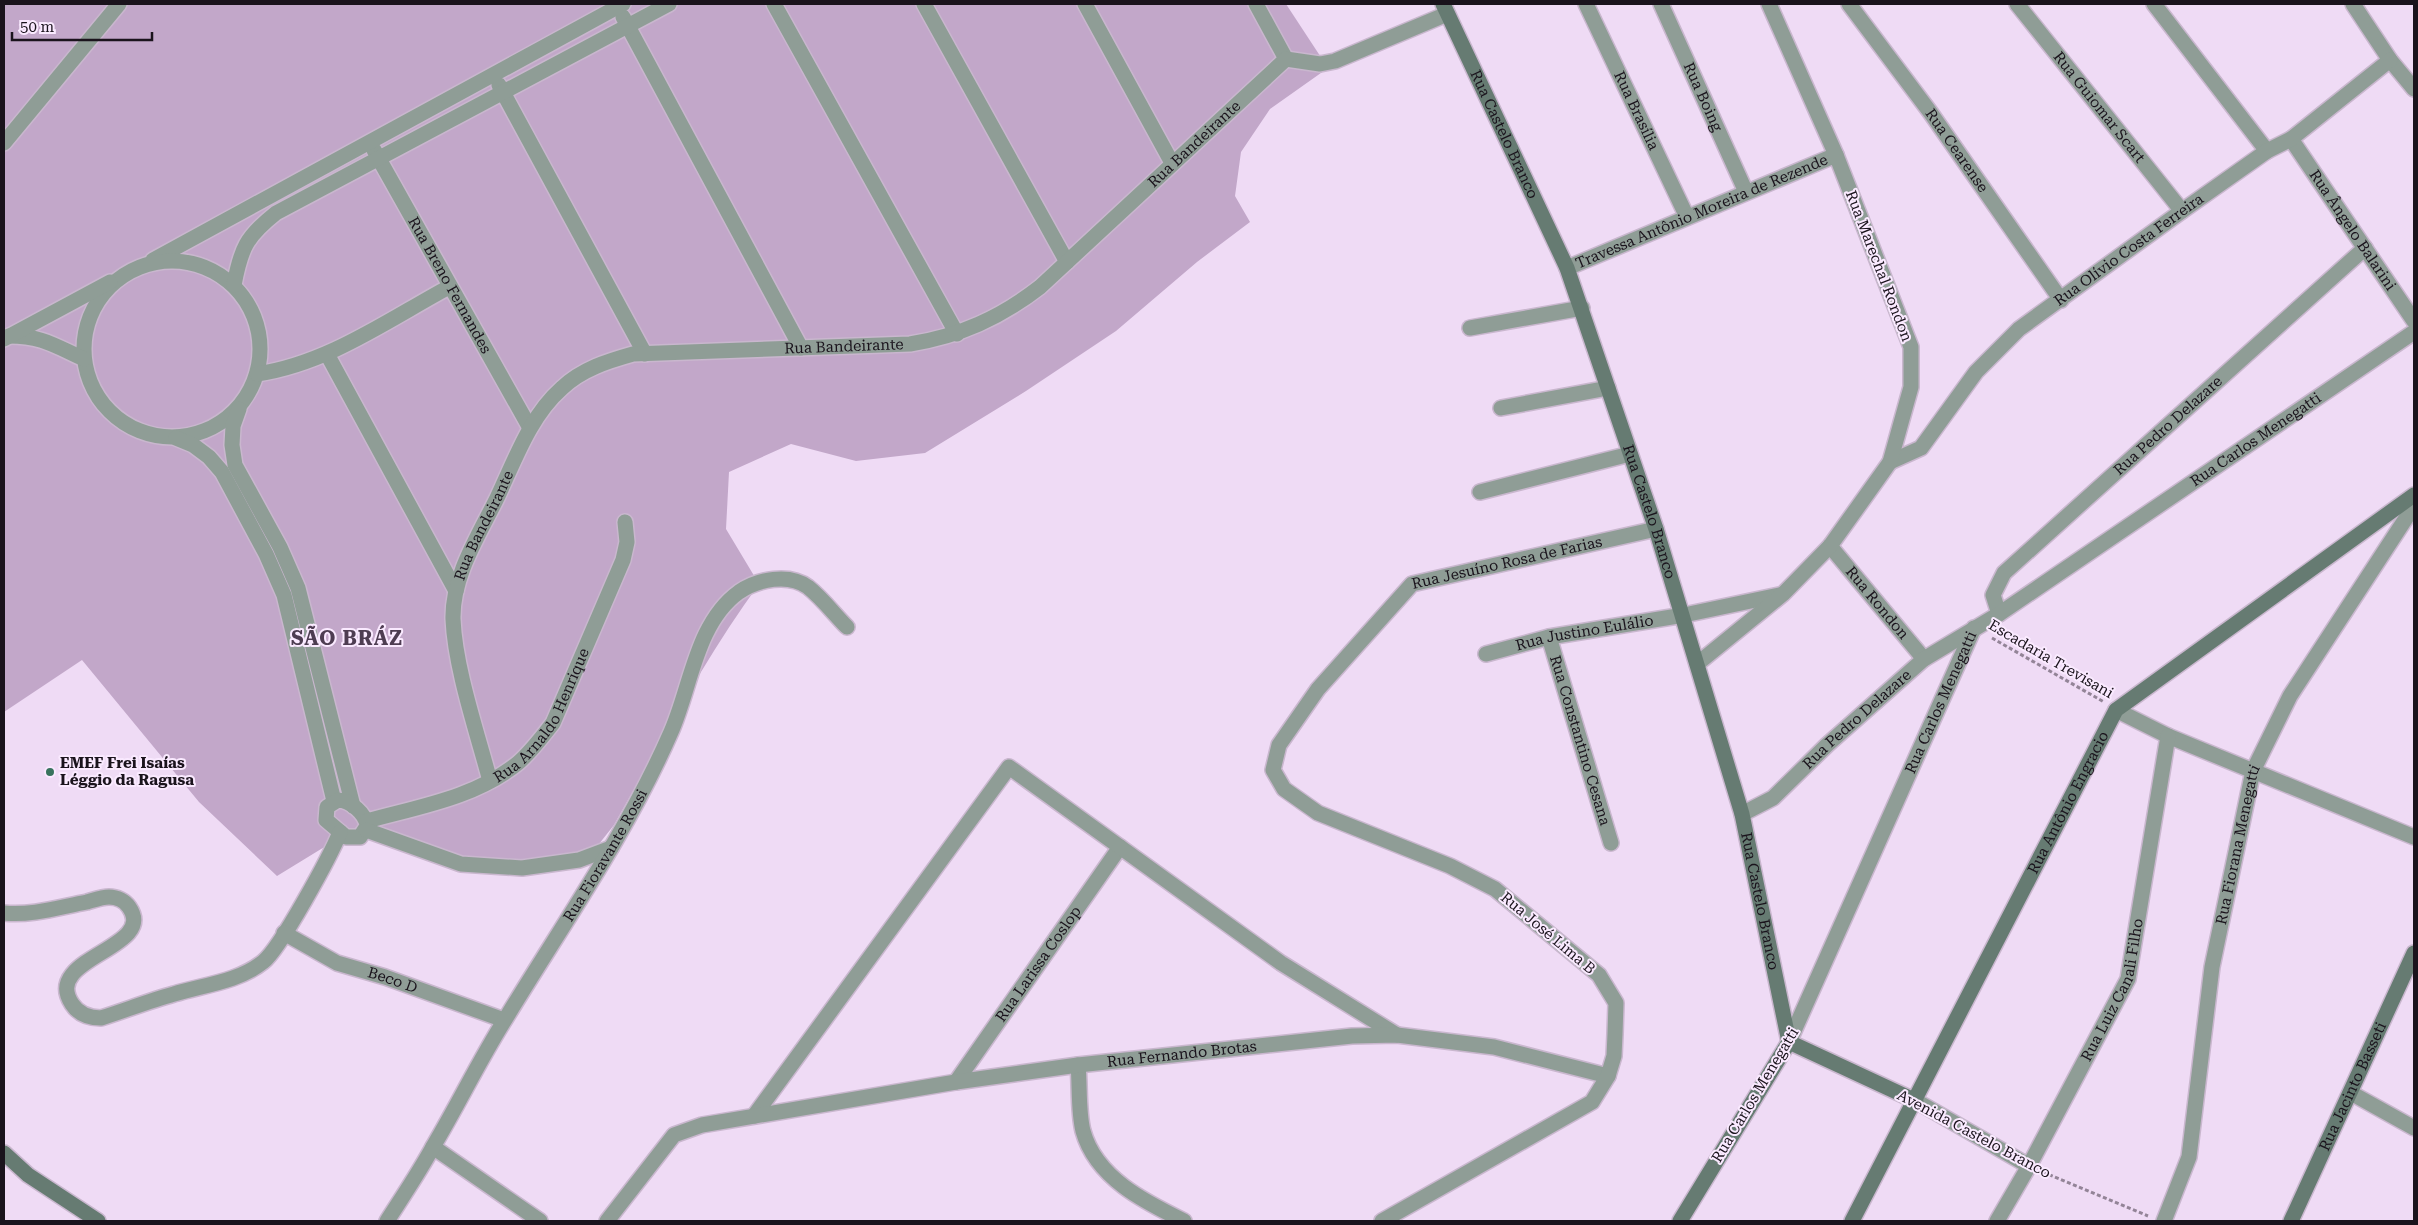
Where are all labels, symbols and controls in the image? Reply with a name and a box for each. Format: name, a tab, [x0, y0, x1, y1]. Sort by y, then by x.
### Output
scale bar	[12, 10, 152, 42]
text: 50 m	[20, 18, 55, 36]
street label: Rua Guiomar Scart	[2050, 48, 2149, 167]
street label: Rua Boing	[1680, 60, 1727, 135]
street label: Rua Castelo Branco	[1466, 67, 1542, 202]
street label: Rua Brasília	[1610, 68, 1663, 153]
street label: Rua Bandeirante	[1144, 97, 1244, 191]
street label: Rua Cearense	[1922, 105, 1992, 196]
street label: Travessa Antônio Moreira de Rezende	[1573, 150, 1830, 272]
street label: Rua Ângelo Balarini	[2305, 166, 2400, 294]
street label: Rua Marechal Rondon	[1842, 188, 1916, 344]
street label: Rua Olívio Costa Ferreira	[2050, 190, 2207, 310]
street label: Rua Breno Fernandes	[404, 214, 495, 357]
street label: Rua Bandeirante	[784, 335, 904, 358]
street label: Rua Pedro Delazare	[2110, 372, 2226, 479]
street label: Rua Carlos Menegatti	[2187, 389, 2325, 490]
street label: Rua Castelo Branco	[1619, 442, 1680, 581]
street label: Rua Bandeirante	[450, 468, 517, 583]
street label: Rua Jesuíno Rosa de Farias	[1410, 532, 1604, 593]
street label: Rua Rondon	[1842, 563, 1913, 643]
street label: Rua Justino Eulálio	[1514, 611, 1655, 655]
street label: Escadaria Trevisani	[1985, 616, 2117, 702]
district label: SÃO BRÁZ	[291, 625, 403, 650]
street label: Rua Carlos Menegatti	[1901, 628, 1980, 776]
street label: Rua Arnaldo Henrique	[490, 645, 593, 786]
street label: Rua Constantino Cesana	[1546, 653, 1614, 828]
street label: Rua Pedro Delazare	[1799, 666, 1915, 773]
street label: Rua Antônio Engracio	[2024, 728, 2112, 877]
place label: EMEF Frei Isaías Léggio da Ragusa	[60, 754, 194, 789]
street label: Rua Fiorana Menegatti	[2212, 761, 2264, 926]
marker: EMEF Frei Isaías Léggio da Ragusa	[44, 766, 56, 778]
street label: Rua Fioravante Rossi	[559, 786, 651, 925]
street label: Rua Castelo Branco	[1737, 831, 1783, 972]
street label: Rua José Lima B	[1497, 888, 1599, 978]
street label: Rua Larissa Coslop	[992, 902, 1085, 1025]
street label: Rua Luiz Canali Filho	[2077, 917, 2147, 1064]
street label: Beco D	[366, 963, 420, 997]
street label: Rua Jacinto Basseti	[2315, 1019, 2390, 1154]
street label: Rua Carlos Menegatti	[1708, 1024, 1802, 1166]
street label: Rua Fernando Brotas	[1106, 1037, 1258, 1071]
street label: Avenida Castelo Branco	[1894, 1086, 2054, 1182]

